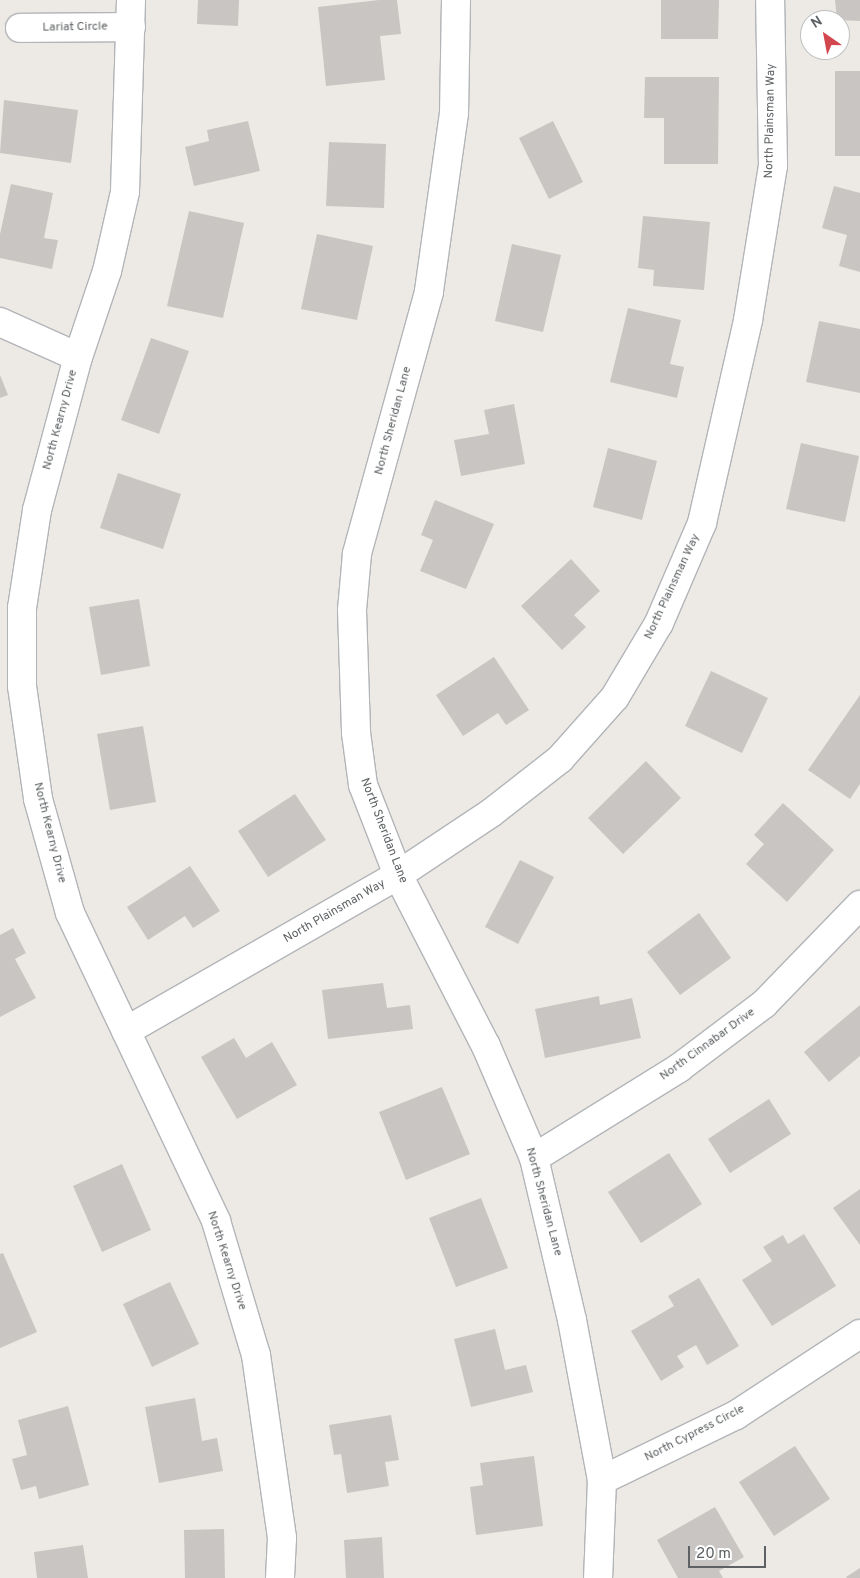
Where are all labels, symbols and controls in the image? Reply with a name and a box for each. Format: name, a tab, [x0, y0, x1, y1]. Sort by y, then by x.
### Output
north arrow	[800, 10, 850, 60]
text: N	[808, 13, 826, 33]
street label: Lariat Circle	[42, 20, 108, 36]
street label: North Plainsman Way	[763, 63, 779, 179]
street label: North Sheridan Lane	[373, 365, 415, 477]
street label: North Kearny Drive	[41, 368, 81, 472]
street label: North Plainsman Way	[642, 532, 704, 642]
street label: North Sheridan Lane	[356, 776, 410, 886]
street label: North Kearny Drive	[30, 781, 68, 885]
street label: North Plainsman Way	[282, 877, 388, 947]
street label: North Cinnabar Drive	[658, 1006, 758, 1084]
street label: North Sheridan Lane	[522, 1146, 564, 1258]
street label: North Kearny Drive	[203, 1210, 249, 1312]
street label: North Cypress Circle	[643, 1403, 747, 1465]
scale bar	[690, 1536, 768, 1568]
text: 20 m	[696, 1545, 731, 1564]

